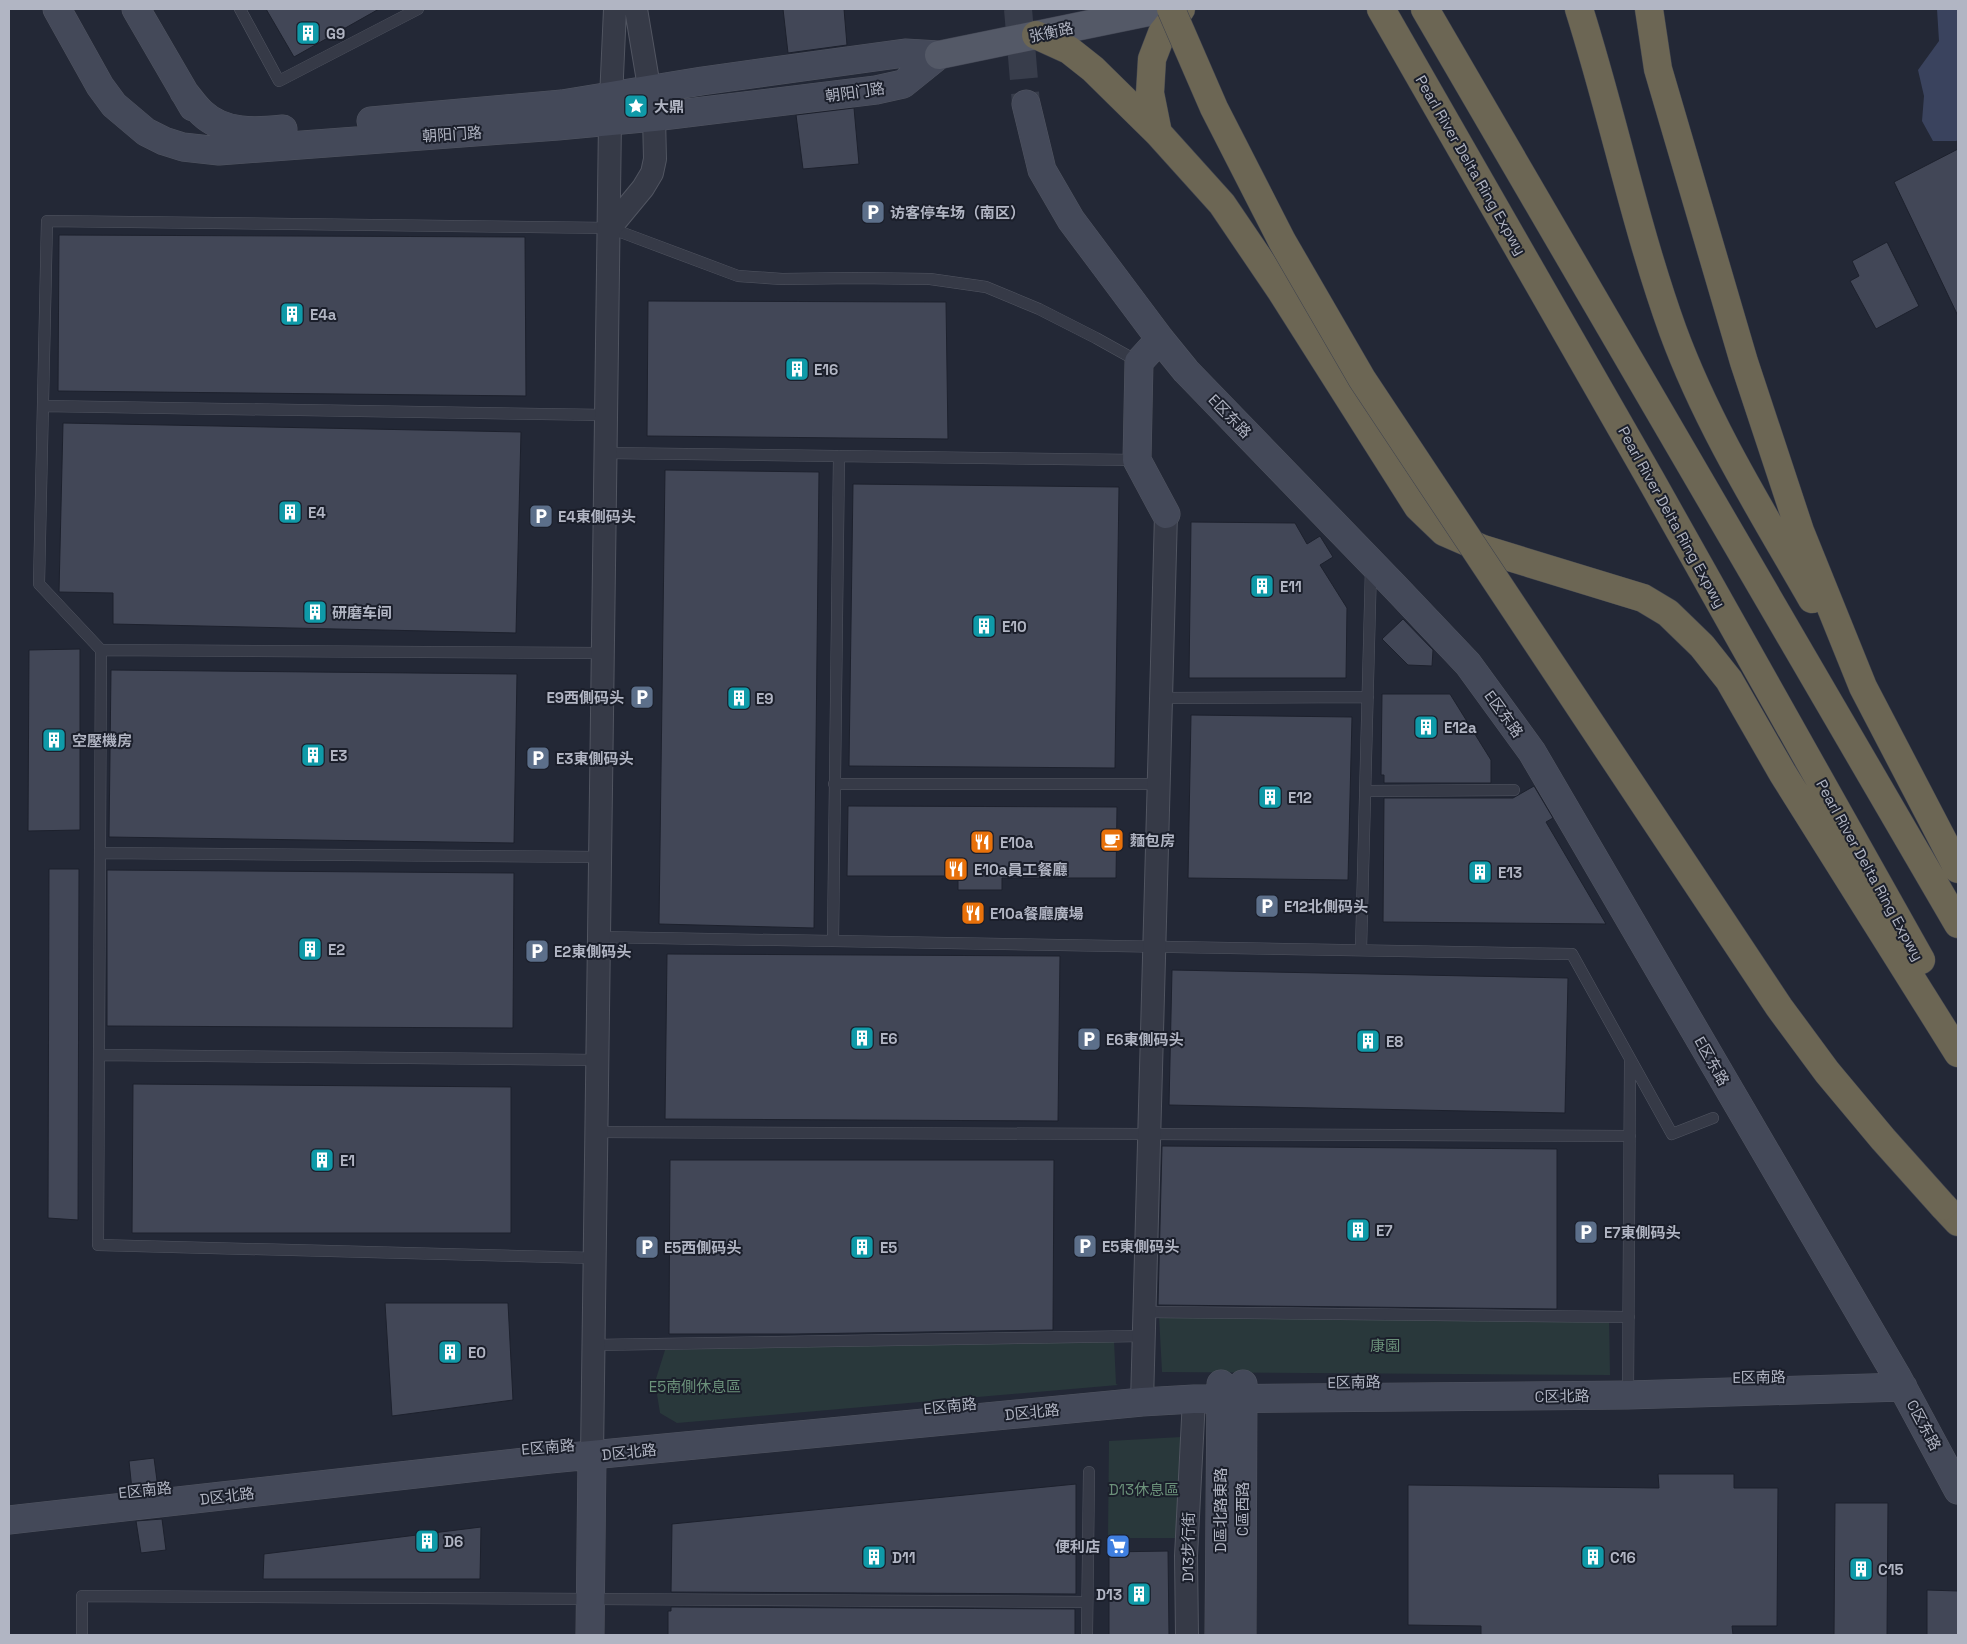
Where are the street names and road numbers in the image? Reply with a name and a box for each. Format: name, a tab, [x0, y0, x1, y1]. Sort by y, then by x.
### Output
street label: 张衡路	[1027, 18, 1075, 46]
street label: Pearl River Delta Ring Expwy	[1412, 72, 1530, 258]
street label: 朝阳门路	[824, 78, 886, 106]
street label: 朝阳门路	[421, 122, 483, 146]
street label: E区东路	[1205, 390, 1255, 442]
street label: Pearl River Delta Ring Expwy	[1614, 423, 1730, 611]
street label: E区东路	[1481, 687, 1527, 741]
street label: Pearl River Delta Ring Expwy	[1812, 776, 1928, 964]
street label: E区东路	[1690, 1033, 1734, 1089]
street label: E区南路	[1732, 1367, 1786, 1387]
street label: E区南路	[1327, 1372, 1381, 1392]
street label: C区北路	[1535, 1386, 1589, 1406]
street label: E区南路	[922, 1394, 978, 1418]
street label: C区东路	[1903, 1396, 1945, 1454]
street label: D区北路	[1004, 1400, 1060, 1424]
street label: E区南路	[521, 1435, 575, 1459]
street label: D区北路	[601, 1440, 657, 1464]
street label: D區北路東路	[1211, 1468, 1230, 1552]
street label: E区南路	[117, 1478, 173, 1502]
street label: C區西路	[1233, 1482, 1252, 1536]
street label: D区北路	[199, 1483, 255, 1509]
street label: D13步行街	[1178, 1512, 1198, 1582]

